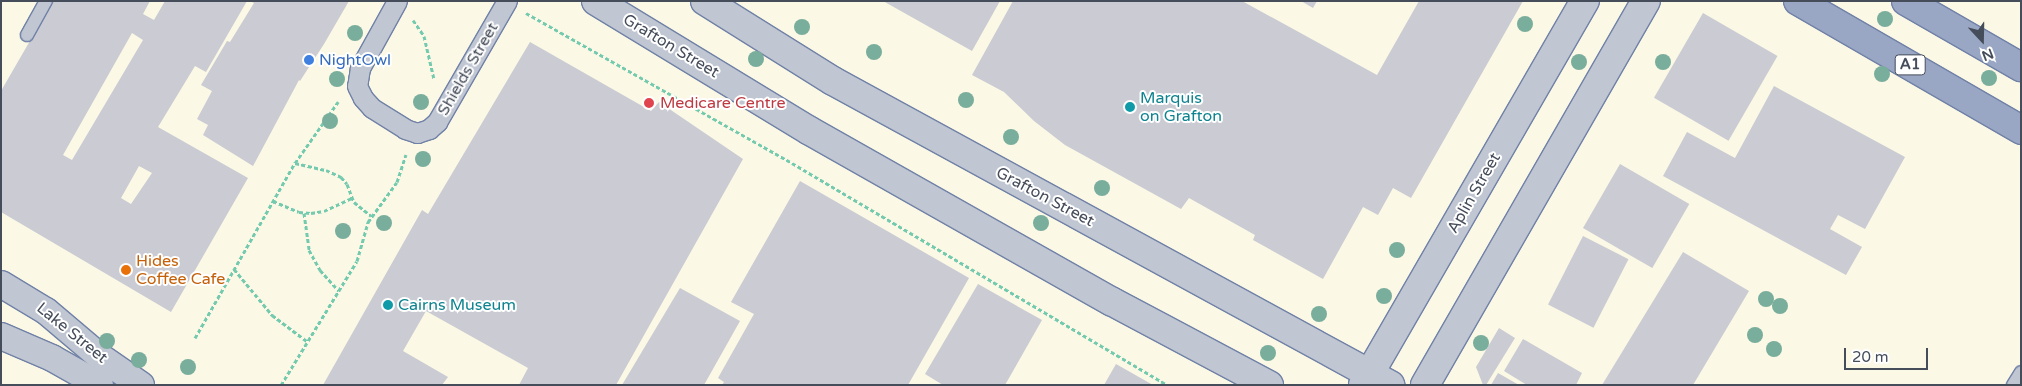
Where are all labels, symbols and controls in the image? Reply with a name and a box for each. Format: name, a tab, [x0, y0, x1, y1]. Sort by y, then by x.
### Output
street label: Grafton Street	[620, 10, 722, 82]
north arrow	[1957, 15, 2007, 65]
street label: Shields Street	[434, 19, 502, 119]
text: N	[1979, 45, 1996, 64]
place label: NightOwl	[319, 50, 391, 70]
road number: A1	[1894, 52, 1926, 78]
marker: NightOwl	[303, 54, 315, 66]
place label: Marquis on Grafton	[1140, 88, 1222, 126]
place label: Medicare Centre	[660, 93, 786, 113]
marker: Medicare Centre	[642, 96, 656, 110]
marker: Marquis on Grafton	[1124, 101, 1136, 113]
street label: Aplin Street	[1443, 149, 1505, 237]
street label: Grafton Street	[993, 163, 1097, 231]
place label: Hides Coffee Cafe	[136, 251, 225, 289]
marker: Hides Coffee Cafe	[120, 264, 132, 276]
place label: Cairns Museum	[398, 295, 516, 315]
street label: Lake Street	[33, 299, 111, 367]
marker: Cairns Museum	[382, 299, 394, 311]
scale bar	[1847, 338, 1931, 370]
text: 20 m	[1852, 348, 1889, 366]

